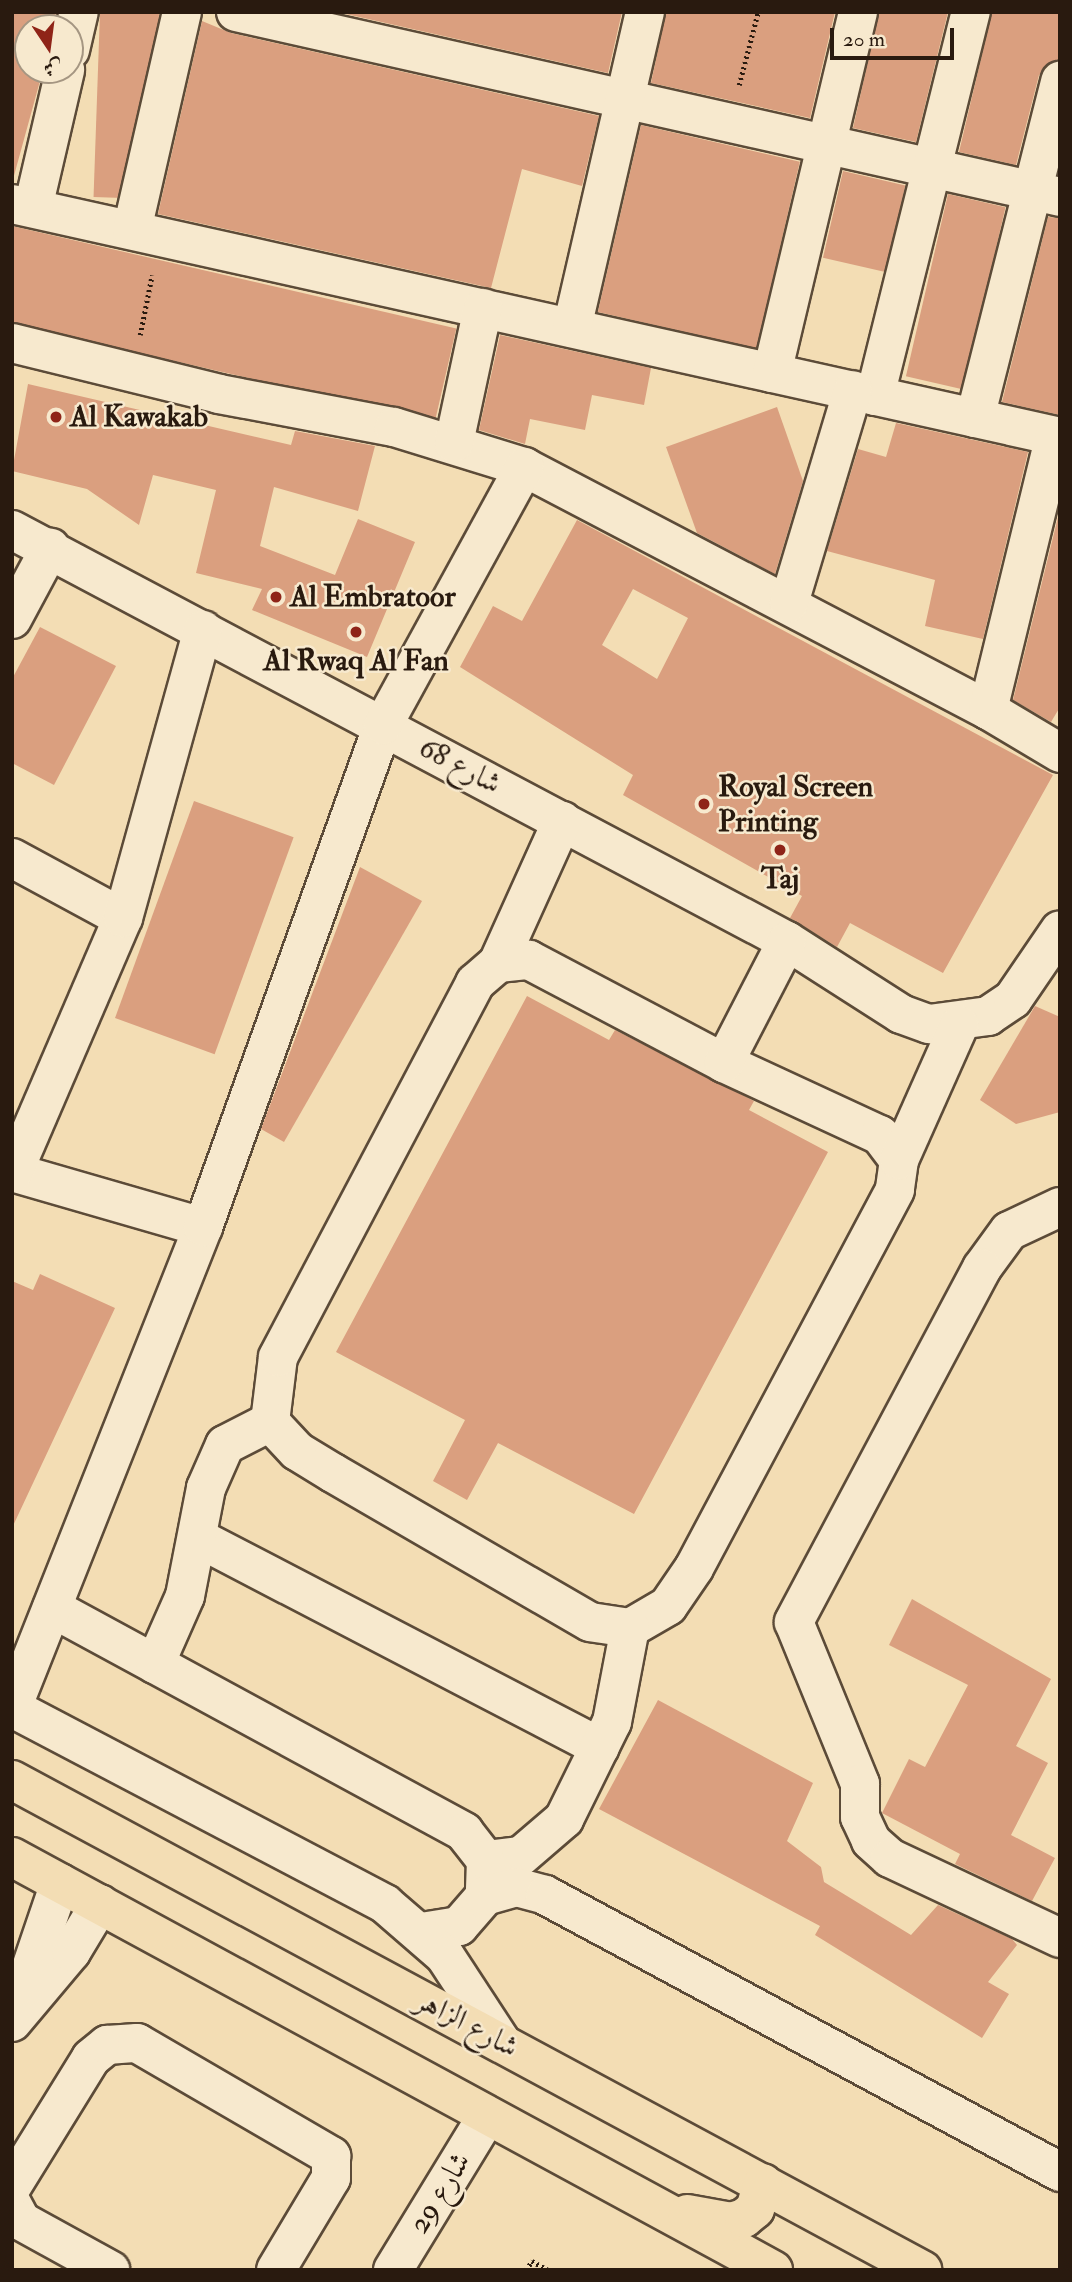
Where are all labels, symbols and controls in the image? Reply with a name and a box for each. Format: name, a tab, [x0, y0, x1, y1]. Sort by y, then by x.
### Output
north arrow	[14, 14, 84, 84]
scale bar	[834, 14, 958, 58]
text: 20 m	[843, 26, 885, 53]
text: ش	[41, 54, 65, 81]
place label: Al Kawakab	[70, 399, 208, 435]
marker: Al Kawakab	[48, 409, 64, 425]
place label: Al Embratoor	[290, 579, 456, 615]
marker: Al Embratoor	[268, 589, 284, 605]
marker: Al Rwaq Al Fan	[348, 624, 364, 640]
place label: Al Rwaq Al Fan	[263, 643, 449, 679]
street label: شارع 68	[413, 730, 507, 802]
place label: Royal Screen Printing	[718, 769, 873, 840]
marker: Royal Screen Printing	[696, 796, 712, 812]
marker: Taj	[772, 842, 788, 858]
place label: Taj	[761, 861, 799, 897]
street label: شارع الزاهر	[410, 1982, 524, 2066]
street label: شارع 29	[401, 2146, 479, 2240]

